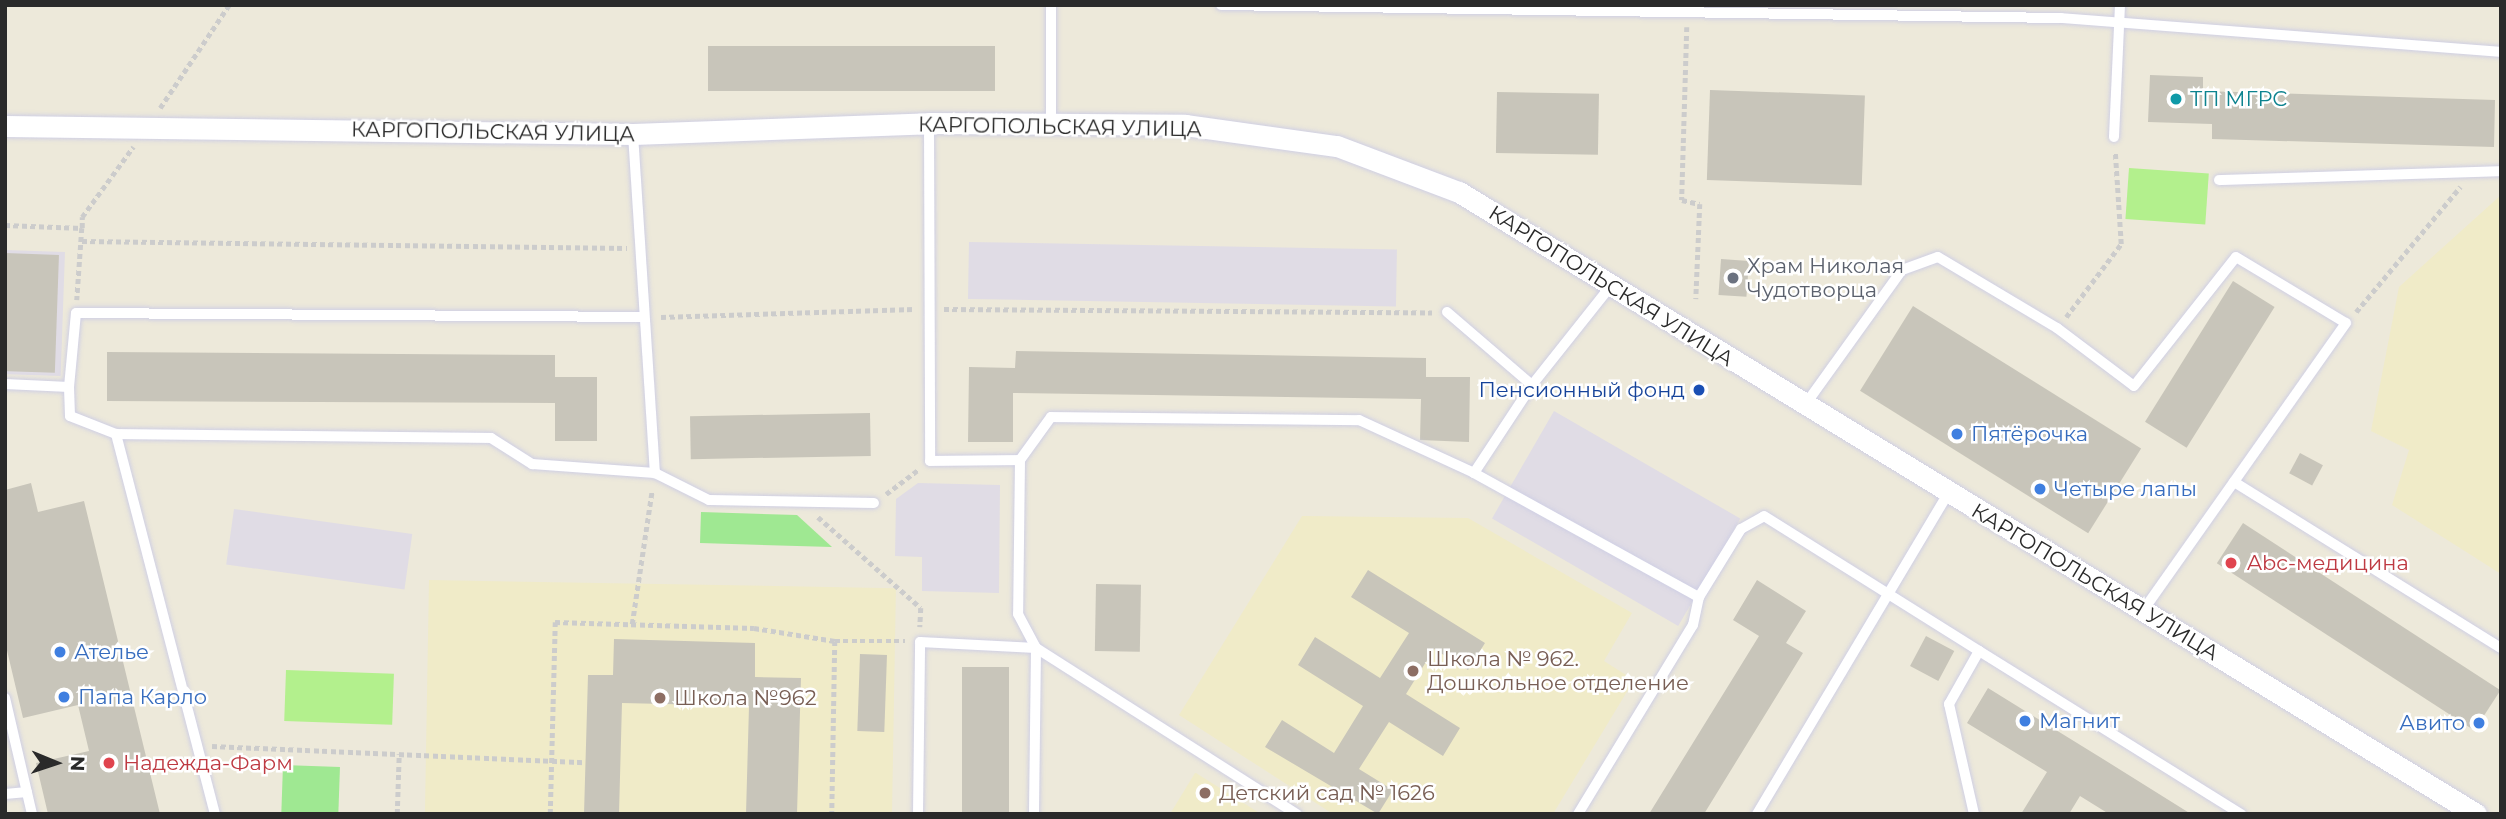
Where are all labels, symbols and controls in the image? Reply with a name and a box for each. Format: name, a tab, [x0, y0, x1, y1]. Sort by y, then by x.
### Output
place label: ТП МГРС	[2190, 86, 2287, 112]
marker: ТП МГРС	[2168, 91, 2184, 107]
street label: КАРГОПОЛЬСКАЯ УЛИЦА	[918, 112, 1202, 142]
street label: КАРГОПОЛЬСКАЯ УЛИЦА	[351, 117, 635, 147]
street label: КАРГОПОЛЬСКАЯ УЛИЦА	[1484, 200, 1738, 372]
place label: Храм Николая Чудотворца	[1747, 253, 1904, 303]
marker: Храм Николая Чудотворца	[1725, 270, 1741, 286]
place label: Пенсионный фонд	[1478, 377, 1685, 403]
marker: Пенсионный фонд	[1691, 382, 1707, 398]
place label: Пятёрочка	[1971, 421, 2088, 447]
marker: Пятёрочка	[1949, 426, 1965, 442]
place label: Четыре лапы	[2054, 476, 2197, 502]
marker: Четыре лапы	[2032, 481, 2048, 497]
street label: КАРГОПОЛЬСКАЯ УЛИЦА	[1967, 498, 2223, 666]
place label: Abc-медицина	[2247, 550, 2409, 576]
marker: Abc-медицина	[2221, 553, 2241, 573]
place label: Ателье	[74, 639, 149, 665]
marker: Ателье	[52, 644, 68, 660]
place label: Школа № 962. Дошкольное отделение	[1427, 646, 1689, 696]
marker: Школа № 962. Дошкольное отделение	[1405, 663, 1421, 679]
place label: Папа Карло	[78, 684, 207, 710]
place label: Школа №962	[674, 685, 817, 711]
marker: Папа Карло	[56, 689, 72, 705]
marker: Школа №962	[652, 690, 668, 706]
place label: Магнит	[2039, 708, 2120, 734]
place label: Авито	[2399, 710, 2465, 736]
marker: Магнит	[2017, 713, 2033, 729]
marker: Авито	[2471, 715, 2487, 731]
north arrow	[21, 728, 91, 798]
place label: Надежда-Фарм	[123, 750, 293, 776]
marker: Надежда-Фарм	[101, 755, 117, 771]
text: N	[66, 756, 89, 772]
place label: Детский сад № 1626	[1219, 780, 1435, 806]
marker: Детский сад № 1626	[1197, 785, 1213, 801]

